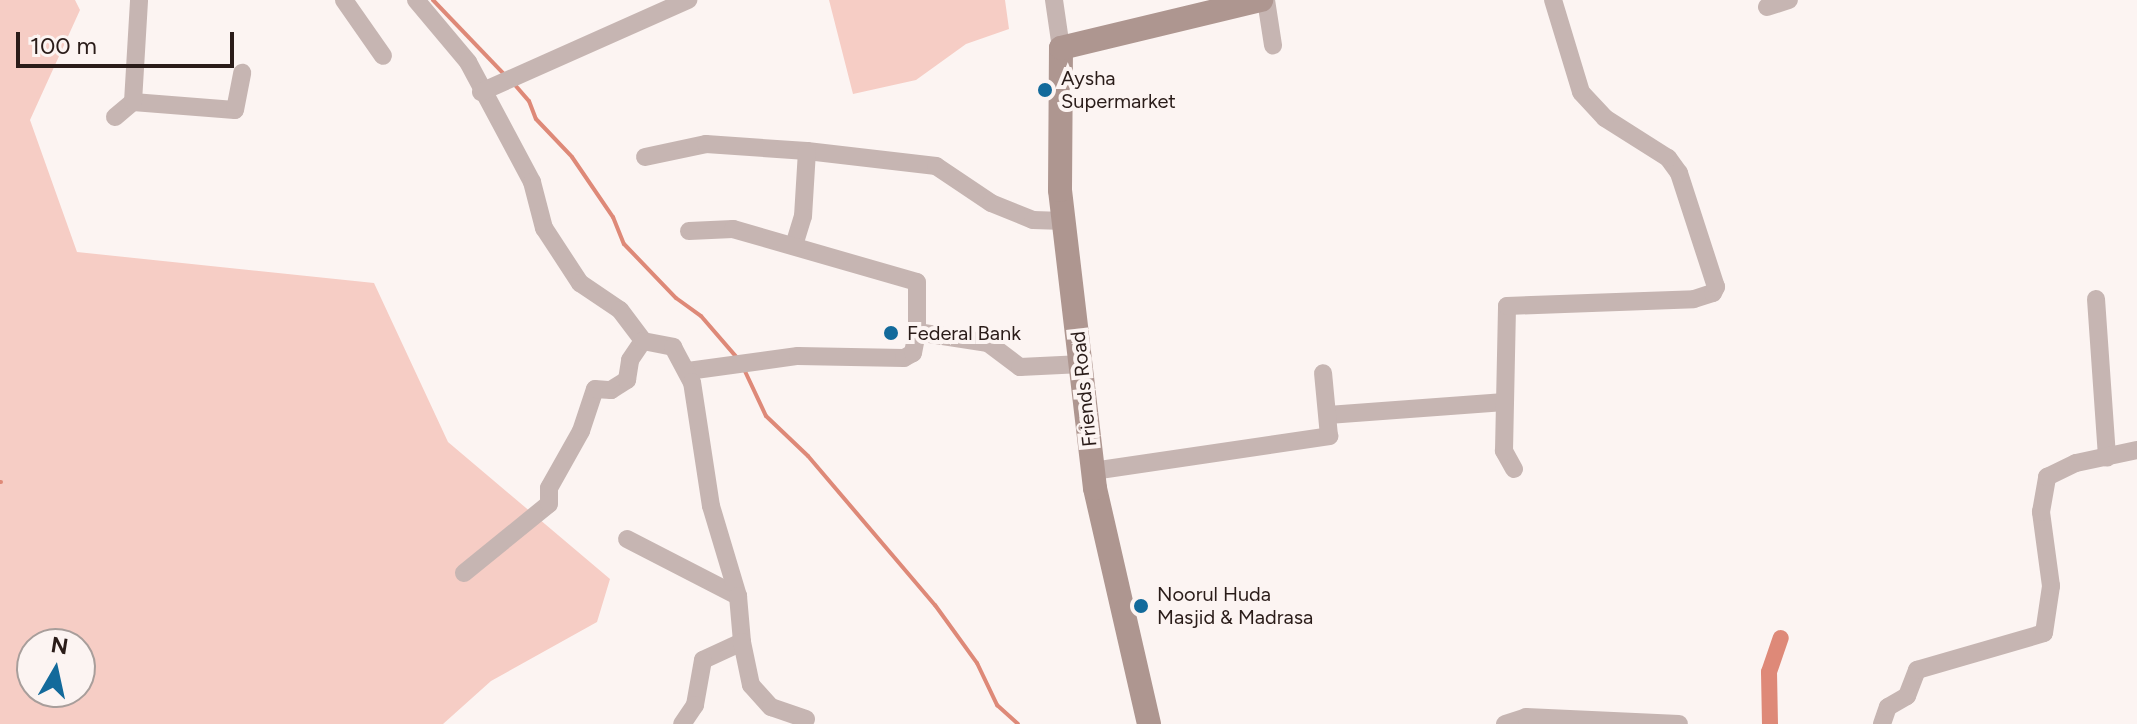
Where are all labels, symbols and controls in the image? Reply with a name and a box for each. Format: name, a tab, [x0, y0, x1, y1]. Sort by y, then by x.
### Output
scale bar	[20, 16, 238, 66]
text: 100 m	[30, 31, 97, 60]
place label: Aysha Supermarket	[1061, 66, 1176, 113]
marker: Aysha Supermarket	[1036, 81, 1054, 99]
place label: Federal Bank	[907, 321, 1021, 345]
marker: Federal Bank	[882, 324, 900, 342]
street label: Friends Road	[1066, 330, 1102, 448]
place label: Noorul Huda Masjid & Madrasa	[1157, 582, 1313, 629]
marker: Noorul Huda Masjid & Madrasa	[1132, 597, 1150, 615]
north arrow	[16, 628, 96, 708]
text: N	[49, 631, 70, 660]

